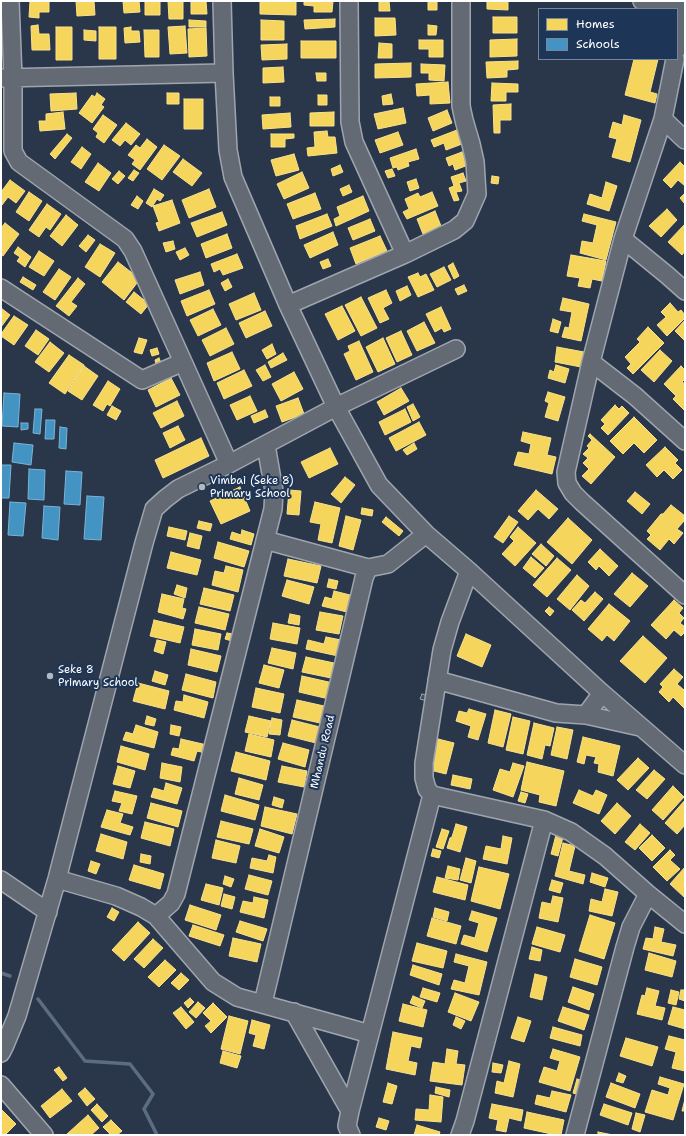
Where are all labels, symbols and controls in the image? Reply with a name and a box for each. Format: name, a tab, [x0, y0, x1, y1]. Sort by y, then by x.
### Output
legend	[538, 8, 678, 60]
text: Homes	[576, 16, 615, 32]
text: Schools	[576, 36, 620, 52]
place label: Vimbai (Seke 8) Primary School	[210, 474, 293, 500]
marker: Vimbai (Seke 8) Primary School	[197, 482, 207, 492]
place label: Seke 8 Primary School	[58, 663, 138, 689]
marker: Seke 8 Primary School	[45, 671, 55, 681]
street label: Mhandu Road	[308, 714, 338, 790]

